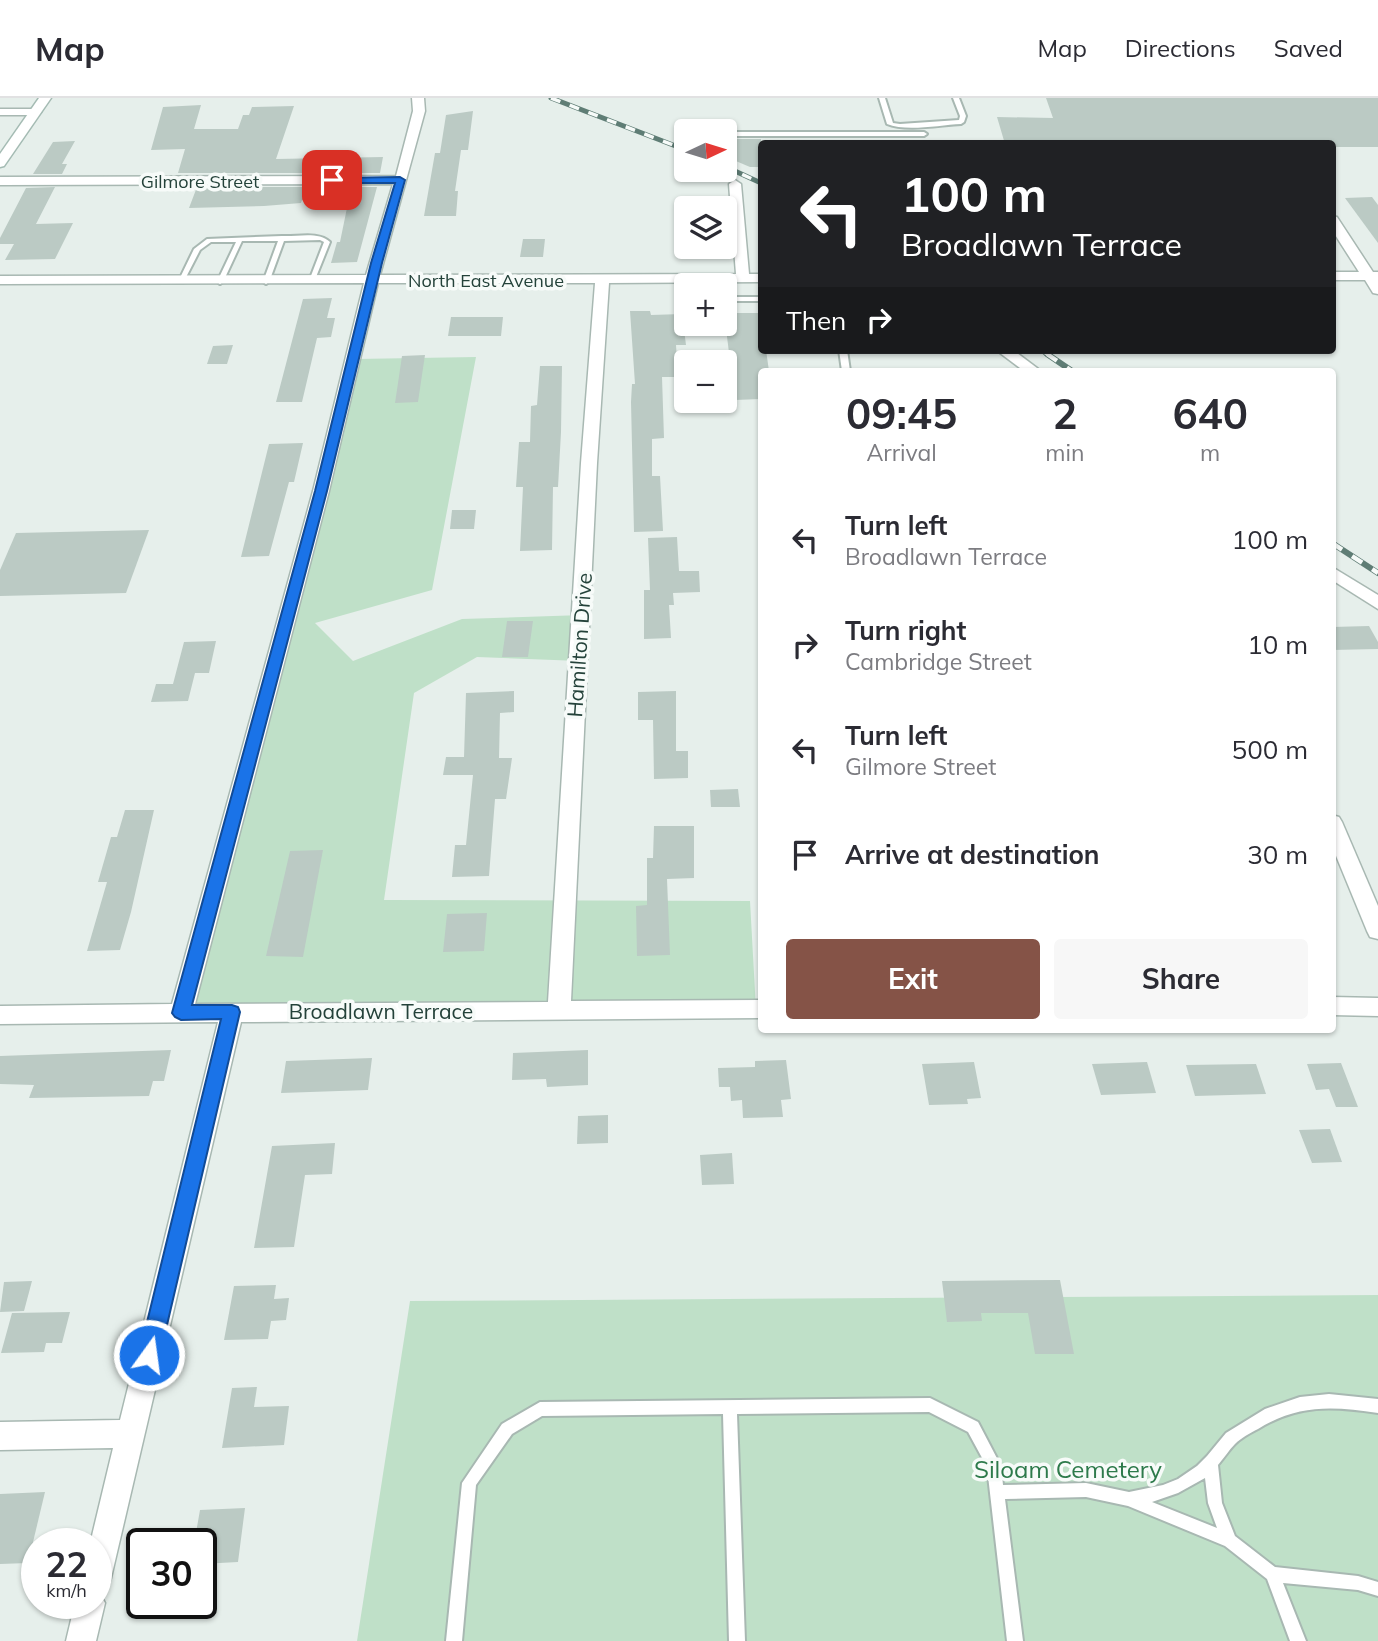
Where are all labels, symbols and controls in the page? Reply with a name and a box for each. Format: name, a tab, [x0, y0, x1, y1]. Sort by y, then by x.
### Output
text: Map	[35, 28, 105, 69]
text: Map	[1037, 33, 1087, 63]
text: Directions	[1125, 33, 1236, 63]
text: Saved	[1274, 33, 1343, 63]
north arrow	[674, 119, 737, 182]
map controls	[674, 119, 737, 413]
pin	[302, 150, 362, 210]
icon: arrive	[313, 161, 351, 199]
text: 100 m	[901, 163, 1047, 224]
icon: left	[786, 168, 877, 259]
street label: Gilmore Street	[141, 170, 259, 193]
button: layers	[674, 196, 737, 259]
text: Broadlawn Terrace	[901, 224, 1182, 264]
street label: North East Avenue	[408, 269, 564, 292]
button: +	[674, 273, 737, 336]
icon: right	[860, 301, 898, 339]
text: Then	[786, 304, 846, 337]
button: −	[674, 350, 737, 413]
text: 09:45	[846, 387, 957, 440]
text: 2	[1052, 387, 1077, 440]
text: 640	[1172, 387, 1248, 440]
text: Arrival	[866, 438, 937, 467]
text: min	[1045, 438, 1084, 467]
text: m	[1200, 438, 1220, 467]
text: Turn left	[845, 509, 947, 542]
icon: left	[786, 521, 824, 559]
text: 100 m	[1232, 523, 1308, 556]
text: Broadlawn Terrace	[845, 542, 1047, 571]
street label: Hamilton Drive	[561, 572, 597, 718]
text: Turn right	[845, 614, 966, 647]
icon: right	[786, 626, 824, 664]
text: 10 m	[1247, 628, 1308, 661]
text: Cambridge Street	[845, 647, 1032, 676]
text: Turn left	[845, 719, 947, 752]
icon: left	[786, 731, 824, 769]
text: 500 m	[1232, 733, 1308, 766]
text: Gilmore Street	[845, 752, 996, 781]
icon: arrive	[786, 836, 824, 874]
text: Arrive at destination	[845, 838, 1100, 871]
text: 30 m	[1247, 838, 1308, 871]
button: Exit	[786, 939, 1040, 1019]
button: Share	[1054, 939, 1308, 1019]
street label: Broadlawn Terrace	[289, 998, 473, 1024]
position arrow	[112, 1318, 186, 1392]
park label: Siloam Cemetery	[974, 1454, 1162, 1484]
speed limit sign: 30	[126, 1528, 217, 1619]
text: 22	[45, 1542, 88, 1586]
text: km/h	[46, 1579, 87, 1602]

